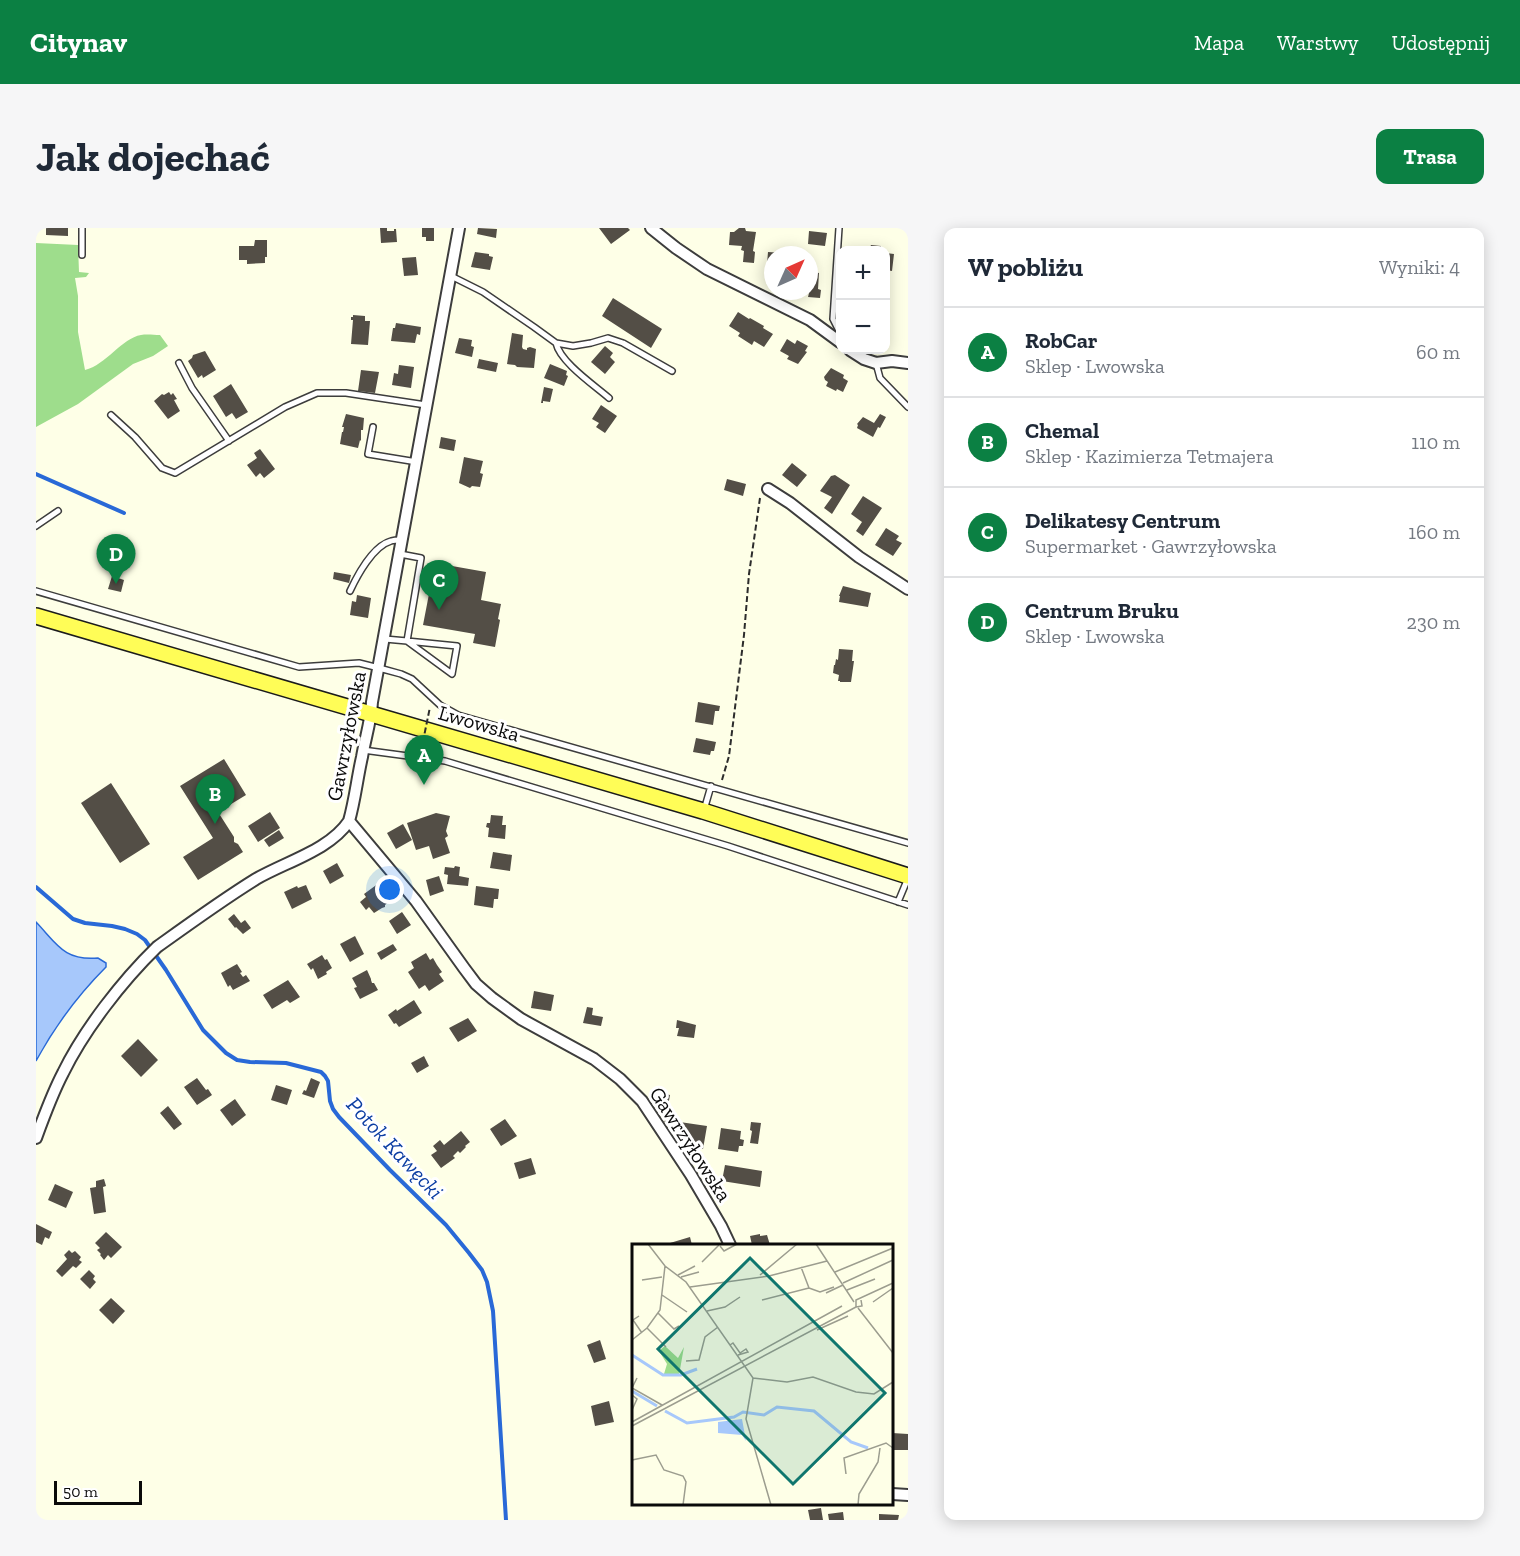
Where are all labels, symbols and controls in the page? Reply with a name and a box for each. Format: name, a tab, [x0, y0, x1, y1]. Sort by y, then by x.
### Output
text: Citynav	[30, 26, 127, 59]
text: Mapa	[1194, 30, 1244, 55]
text: Warstwy	[1277, 30, 1359, 55]
text: Udostępnij	[1392, 30, 1490, 55]
button: Trasa	[1376, 129, 1484, 184]
text: Jak dojechać	[36, 131, 270, 182]
north arrow	[764, 246, 818, 300]
map controls	[836, 246, 890, 354]
button: +	[836, 246, 890, 300]
text: W pobliżu	[968, 251, 1083, 283]
text: Wyniki: 4	[1379, 255, 1460, 279]
button: −	[836, 300, 890, 354]
text: RobCar	[1025, 327, 1098, 354]
text: A	[981, 340, 994, 364]
text: 60 m	[1416, 340, 1460, 364]
text: Sklep · Lwowska	[1025, 354, 1165, 378]
text: Chemal	[1025, 417, 1099, 444]
text: B	[981, 430, 994, 454]
text: 110 m	[1411, 430, 1460, 454]
text: Sklep · Kazimierza Tetmajera	[1025, 444, 1274, 468]
text: Delikatesy Centrum	[1025, 507, 1220, 534]
text: C	[981, 520, 994, 544]
text: 160 m	[1408, 520, 1460, 544]
pin: D	[96, 534, 136, 584]
text: Supermarket · Gawrzyłowska	[1025, 534, 1277, 558]
pin: C	[420, 560, 458, 610]
text: Centrum Bruku	[1025, 597, 1179, 624]
text: D	[981, 610, 994, 634]
text: 230 m	[1407, 610, 1460, 634]
text: Sklep · Lwowska	[1025, 624, 1165, 648]
street label: Gawrzyłowska	[321, 669, 371, 803]
street label: Lwowska	[436, 700, 522, 746]
pin: A	[404, 736, 444, 785]
pin: B	[196, 774, 234, 824]
your location	[375, 875, 404, 904]
street label: Gawrzyłowska	[645, 1082, 737, 1206]
water label: Potok Kawęcki	[341, 1091, 449, 1205]
inset map	[632, 1244, 893, 1505]
scale bar	[54, 1478, 142, 1506]
text: 50 m	[63, 1482, 98, 1501]

